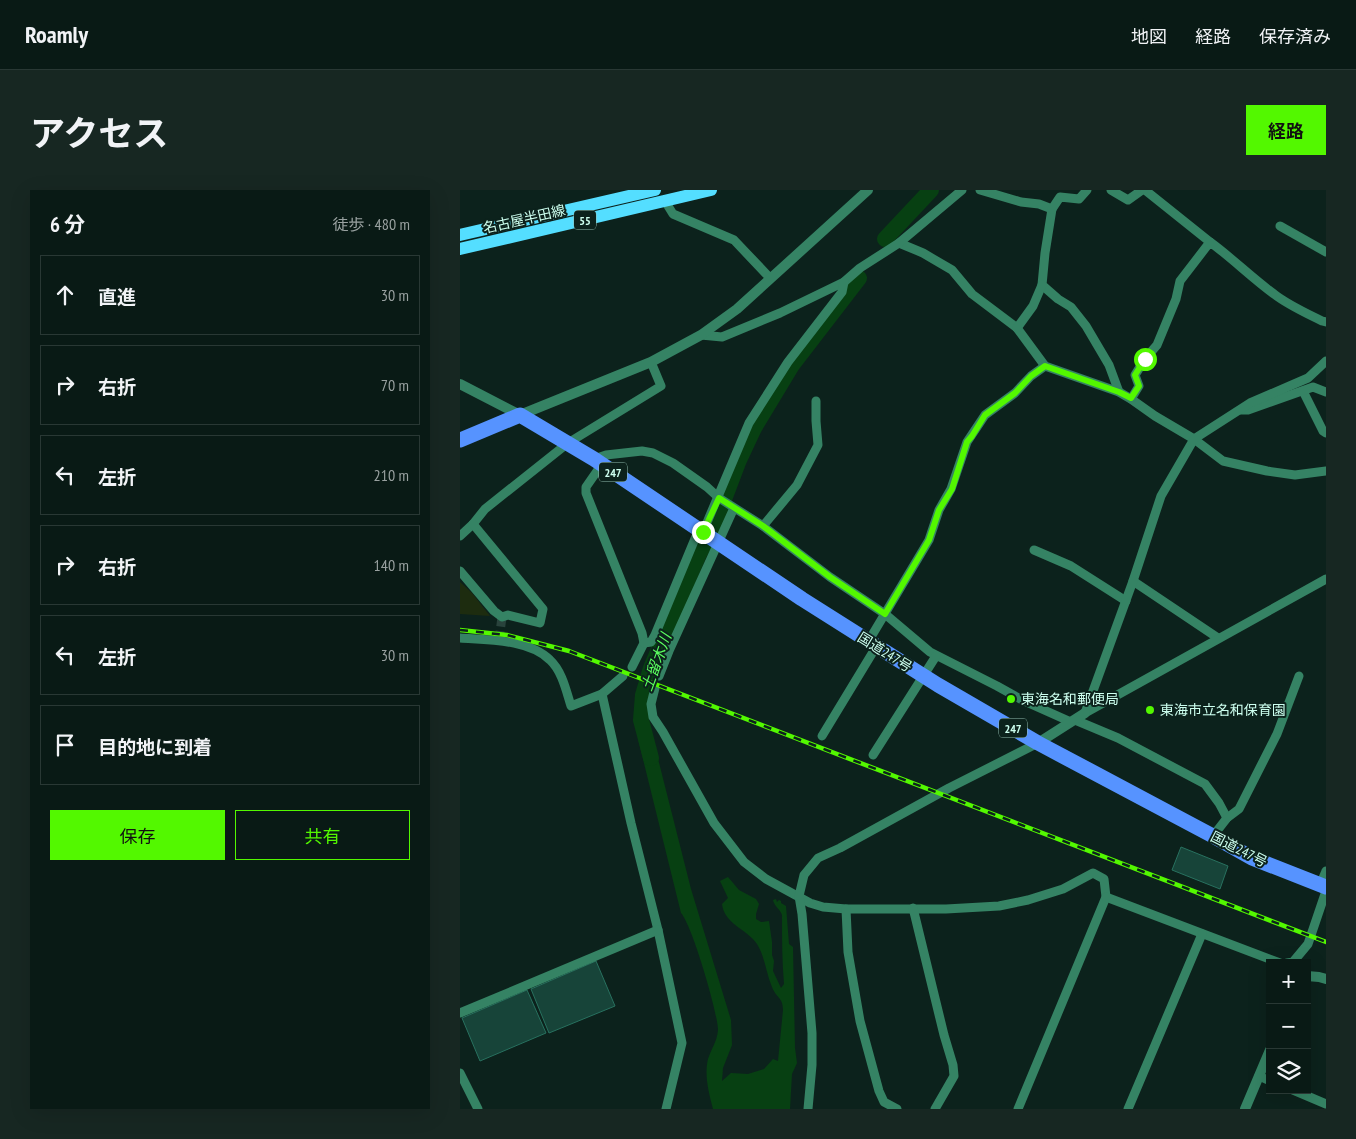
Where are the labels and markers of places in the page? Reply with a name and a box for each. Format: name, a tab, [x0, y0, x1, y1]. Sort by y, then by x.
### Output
place label: 東海名和郵便局	[1021, 690, 1119, 708]
marker: 東海名和郵便局	[1005, 693, 1017, 705]
place label: 東海市立名和保育園	[1160, 701, 1286, 719]
marker: 東海市立名和保育園	[1144, 704, 1156, 716]

